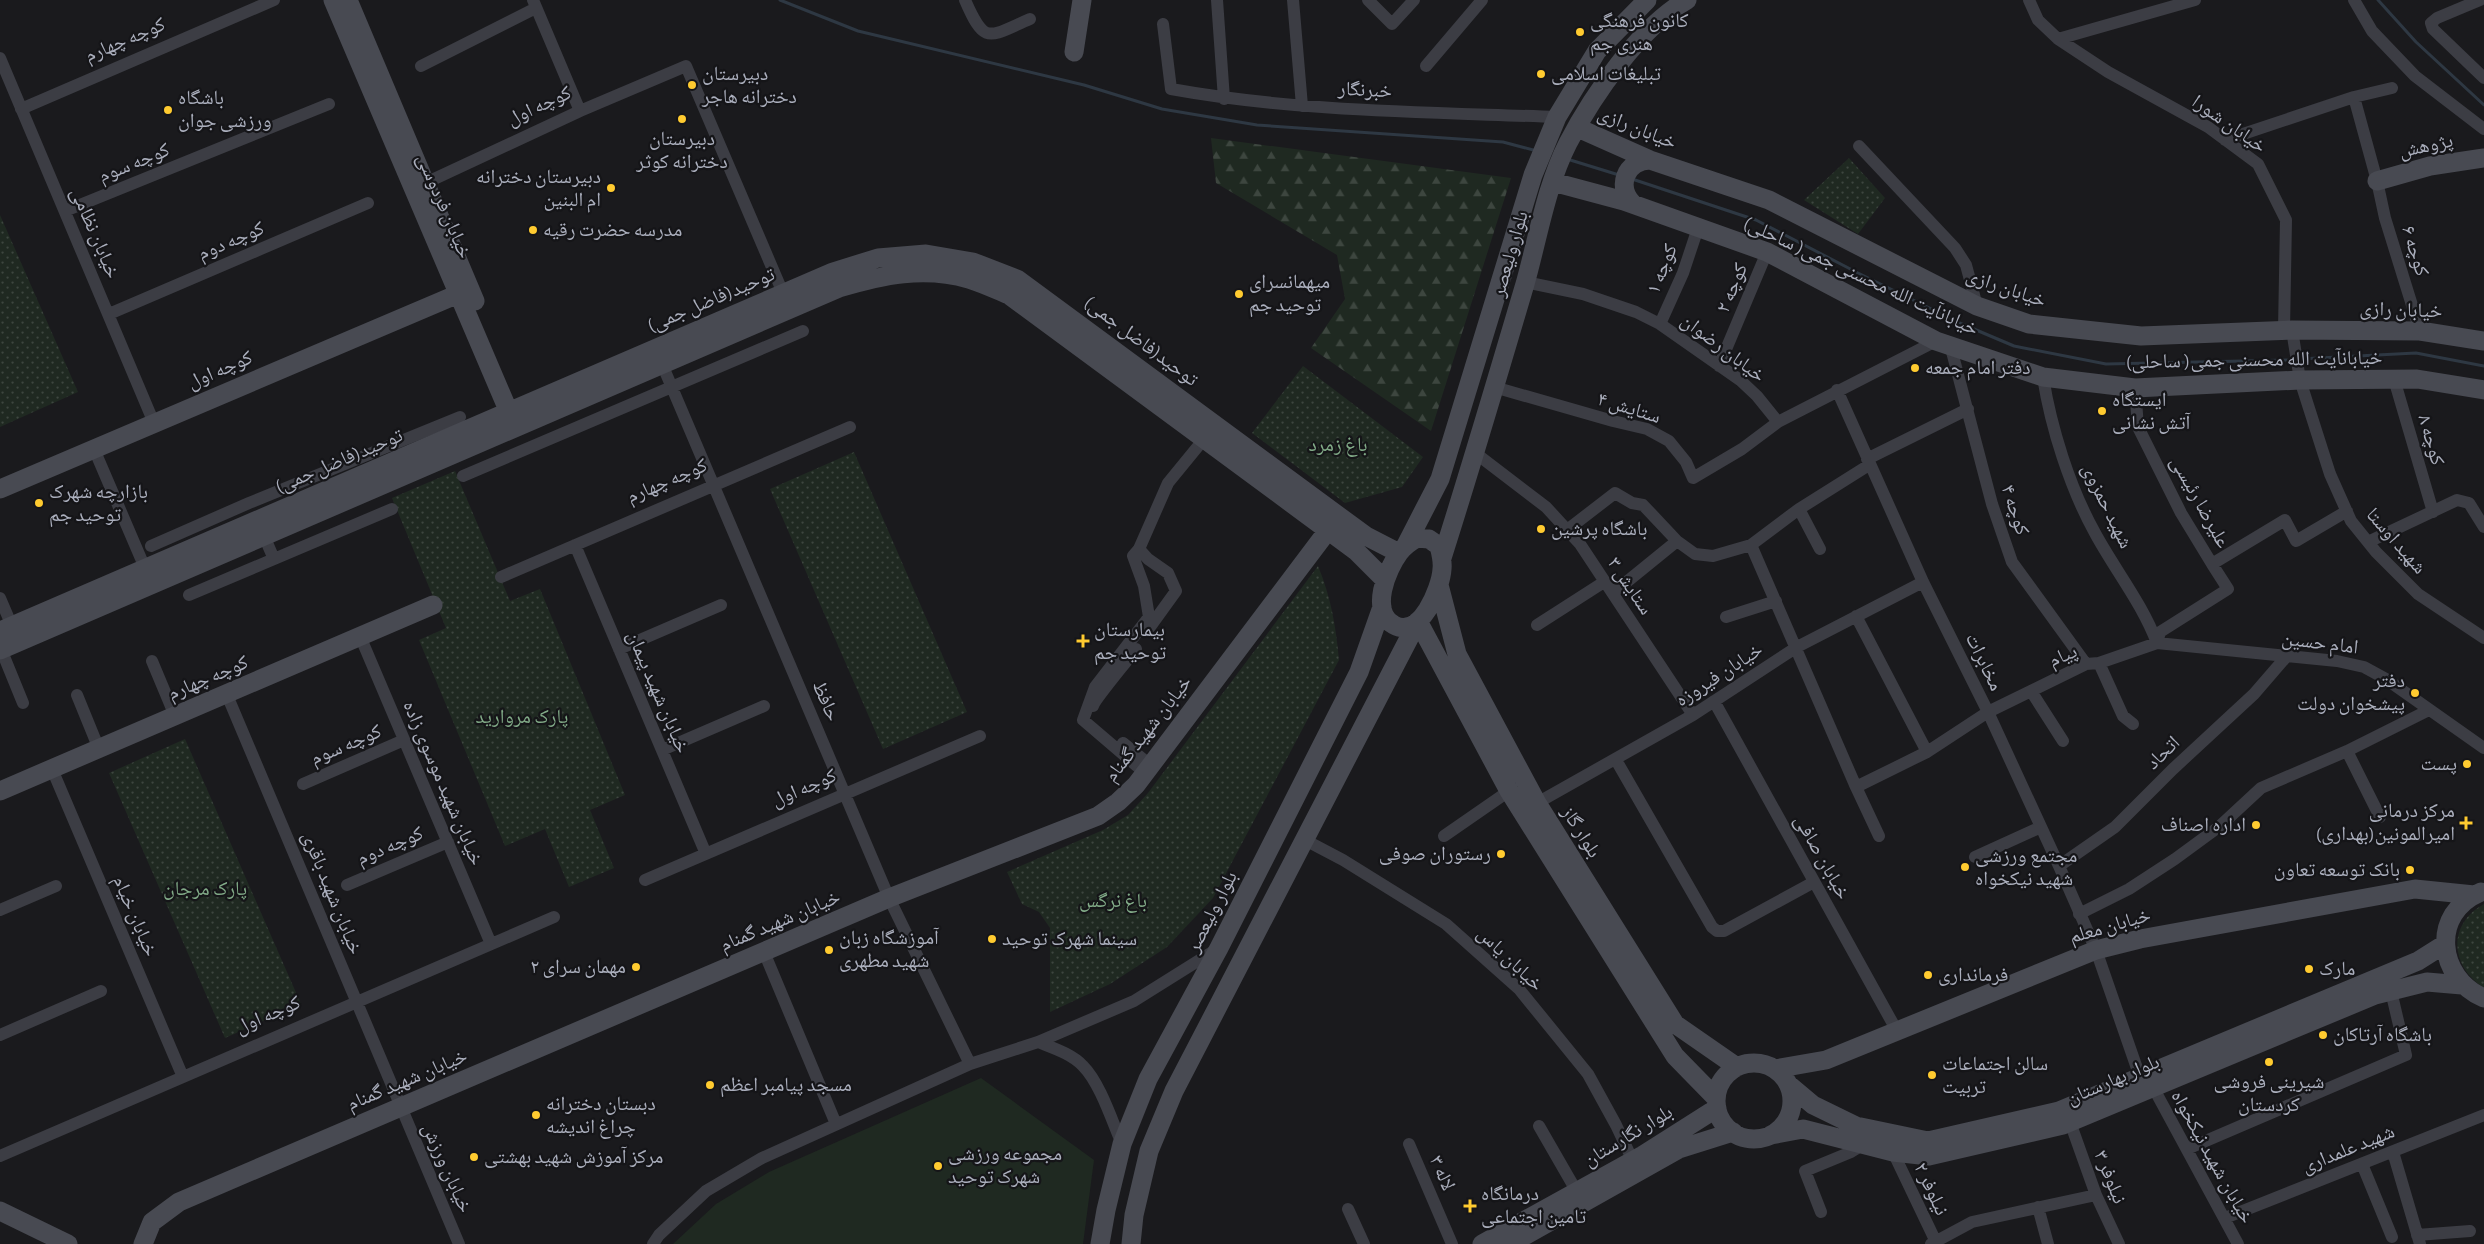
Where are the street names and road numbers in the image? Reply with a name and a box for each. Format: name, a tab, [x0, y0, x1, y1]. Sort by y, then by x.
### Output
street label: کوچه چهارم	[82, 14, 169, 69]
street label: خبرنگار	[1336, 79, 1393, 102]
street label: کوچه اول	[504, 82, 575, 130]
street label: خیابان شورا	[2188, 91, 2270, 158]
street label: خیابان رازی	[1594, 103, 1680, 154]
street label: پژوهش	[2397, 131, 2455, 163]
street label: کوچه سوم	[95, 140, 174, 189]
street label: خیابان فردوسی	[412, 151, 475, 262]
street label: خیابان نظامی	[66, 185, 123, 282]
street label: بلوار ولیعصر	[1488, 209, 1532, 300]
street label: خیابانآیت الله محسنی جمی( ساحلی)	[1740, 212, 1982, 340]
street label: کوچه دوم	[195, 218, 268, 267]
street label: کوچه ۶	[2397, 223, 2432, 279]
street label: کوچه ۱	[1643, 241, 1682, 297]
street label: کوچه ۲	[1713, 260, 1752, 316]
street label: توحید(فاضل جمی)	[644, 264, 778, 337]
street label: خیابان رازی	[1963, 265, 2049, 312]
street label: توحید(فاضل جمی)	[1080, 292, 1202, 391]
street label: خیابان رازی	[2359, 299, 2443, 322]
street label: خیابان رضوان	[1677, 310, 1769, 387]
street label: کوچه اول	[184, 347, 256, 394]
street label: خیابانآیت الله محسنی جمی( ساحلی)	[2125, 347, 2383, 373]
street label: ستایش ۴	[1595, 389, 1663, 428]
street label: کوچه ۸	[2414, 412, 2448, 468]
street label: توحید(فاضل جمی)	[272, 425, 406, 498]
street label: علیرضا رئیسی	[2166, 453, 2233, 552]
street label: کوچه چهارم	[624, 455, 711, 510]
street label: شهید حمزوی	[2077, 460, 2136, 552]
street label: کوچه ۴	[1997, 482, 2033, 538]
street label: شهید اوستا	[2361, 504, 2430, 579]
street label: ستایش ۳	[1603, 554, 1656, 619]
street label: خیابان شهید پیمان	[622, 628, 693, 757]
street label: امام حسین	[2280, 628, 2359, 661]
street label: مخابرات	[1961, 630, 2006, 694]
street label: خیابان فیروزه	[1672, 639, 1767, 711]
street label: پیام	[2046, 641, 2081, 674]
street label: کوچه چهارم	[165, 652, 252, 707]
street label: خیابان شهید گمنام	[1101, 672, 1198, 788]
street label: حافظ	[809, 678, 843, 724]
street label: خیابان شهید موسوی زاده	[398, 698, 487, 869]
street label: کوچه سوم	[308, 721, 386, 772]
street label: اتحاد	[2142, 733, 2184, 773]
street label: کوچه اول	[768, 765, 840, 812]
street label: بلوار گاز	[1556, 802, 1604, 862]
street label: خیابان صافی	[1790, 811, 1854, 903]
street label: کوچه دوم	[354, 823, 427, 872]
street label: خیابان شهید باقری	[297, 829, 366, 958]
street label: بلوار ولیعصر	[1183, 868, 1241, 957]
street label: خیابان خیام	[106, 873, 161, 961]
street label: خیابان شهید گمنام	[717, 887, 845, 958]
street label: خیابان معلم	[2067, 905, 2154, 950]
street label: خیابان یاس	[1473, 923, 1547, 996]
street label: کوچه اول	[232, 992, 304, 1039]
street label: خیابان شهید گمنام	[344, 1046, 472, 1117]
street label: بلوار بهارستان	[2064, 1052, 2163, 1109]
street label: خیابان شهید نیکخواه	[2166, 1087, 2257, 1228]
street label: بلوار نگارستان	[1580, 1102, 1677, 1171]
street label: خیابان ورزش	[418, 1120, 476, 1216]
street label: شهید علمداری	[2299, 1121, 2398, 1178]
street label: نیلوفر ۳	[2090, 1147, 2130, 1207]
street label: لاله ۳	[1426, 1153, 1458, 1193]
street label: نیلوفر ۲	[1910, 1160, 1952, 1219]

